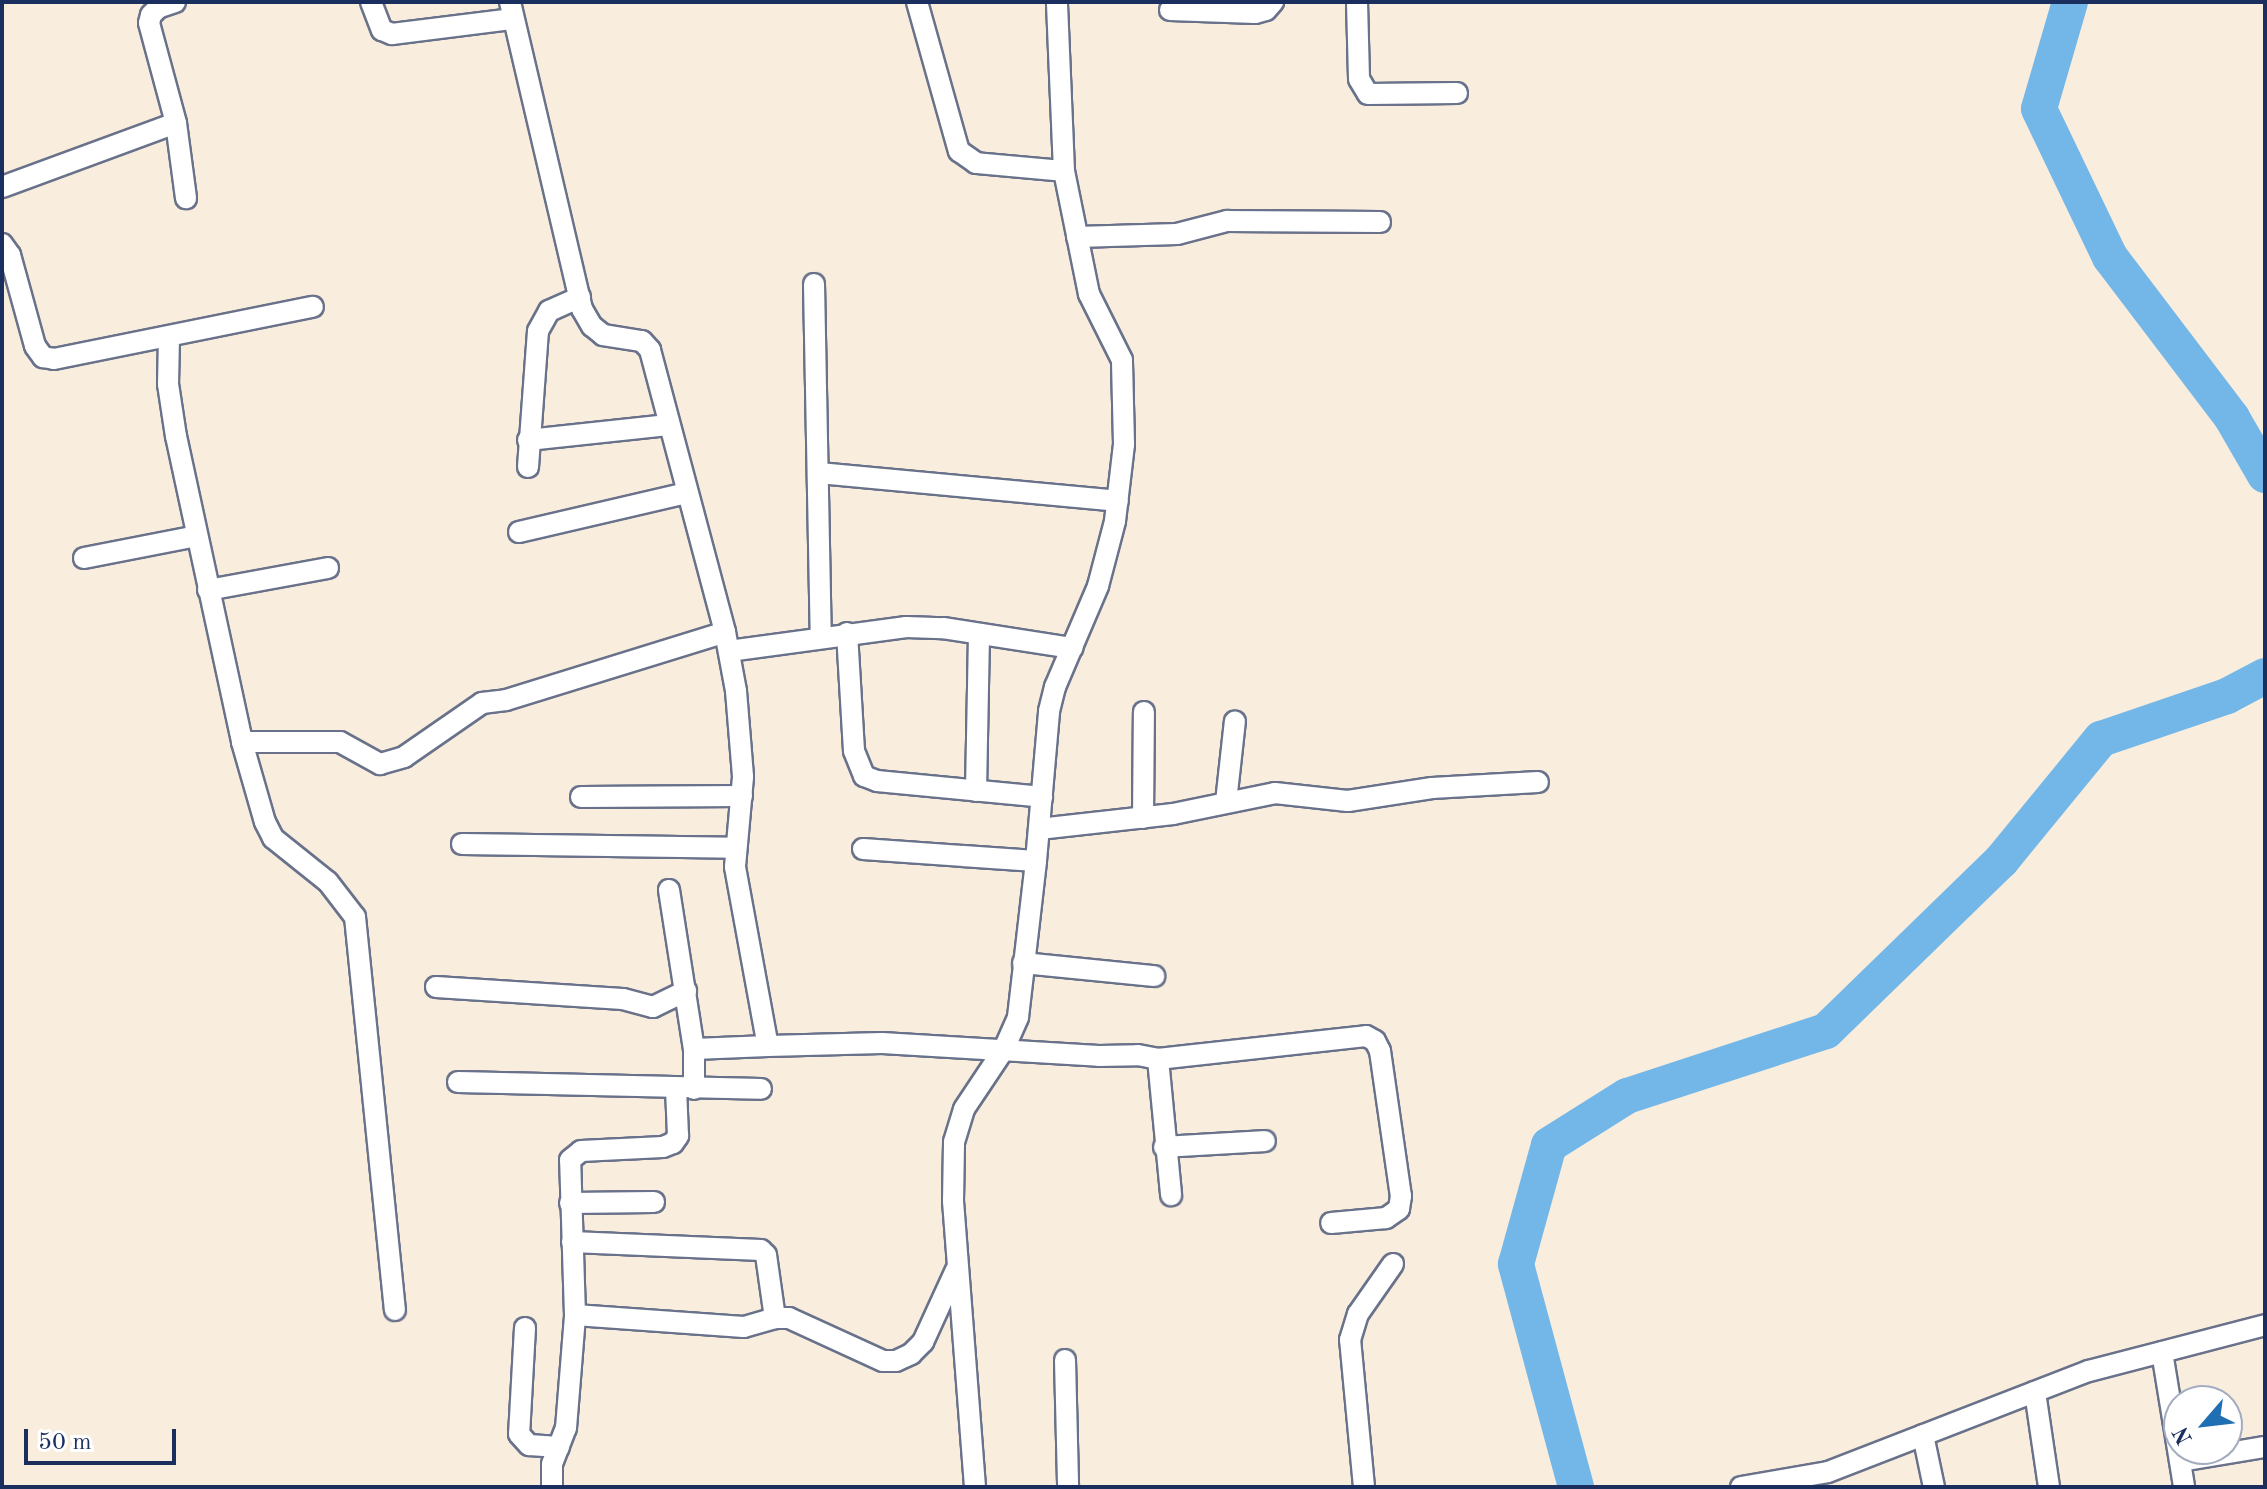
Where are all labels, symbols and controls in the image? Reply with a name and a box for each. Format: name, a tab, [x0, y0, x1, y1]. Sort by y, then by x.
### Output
north arrow	[2163, 1385, 2243, 1465]
scale bar	[28, 1413, 180, 1463]
text: N	[2170, 1423, 2197, 1448]
text: 50 m	[38, 1431, 92, 1455]

